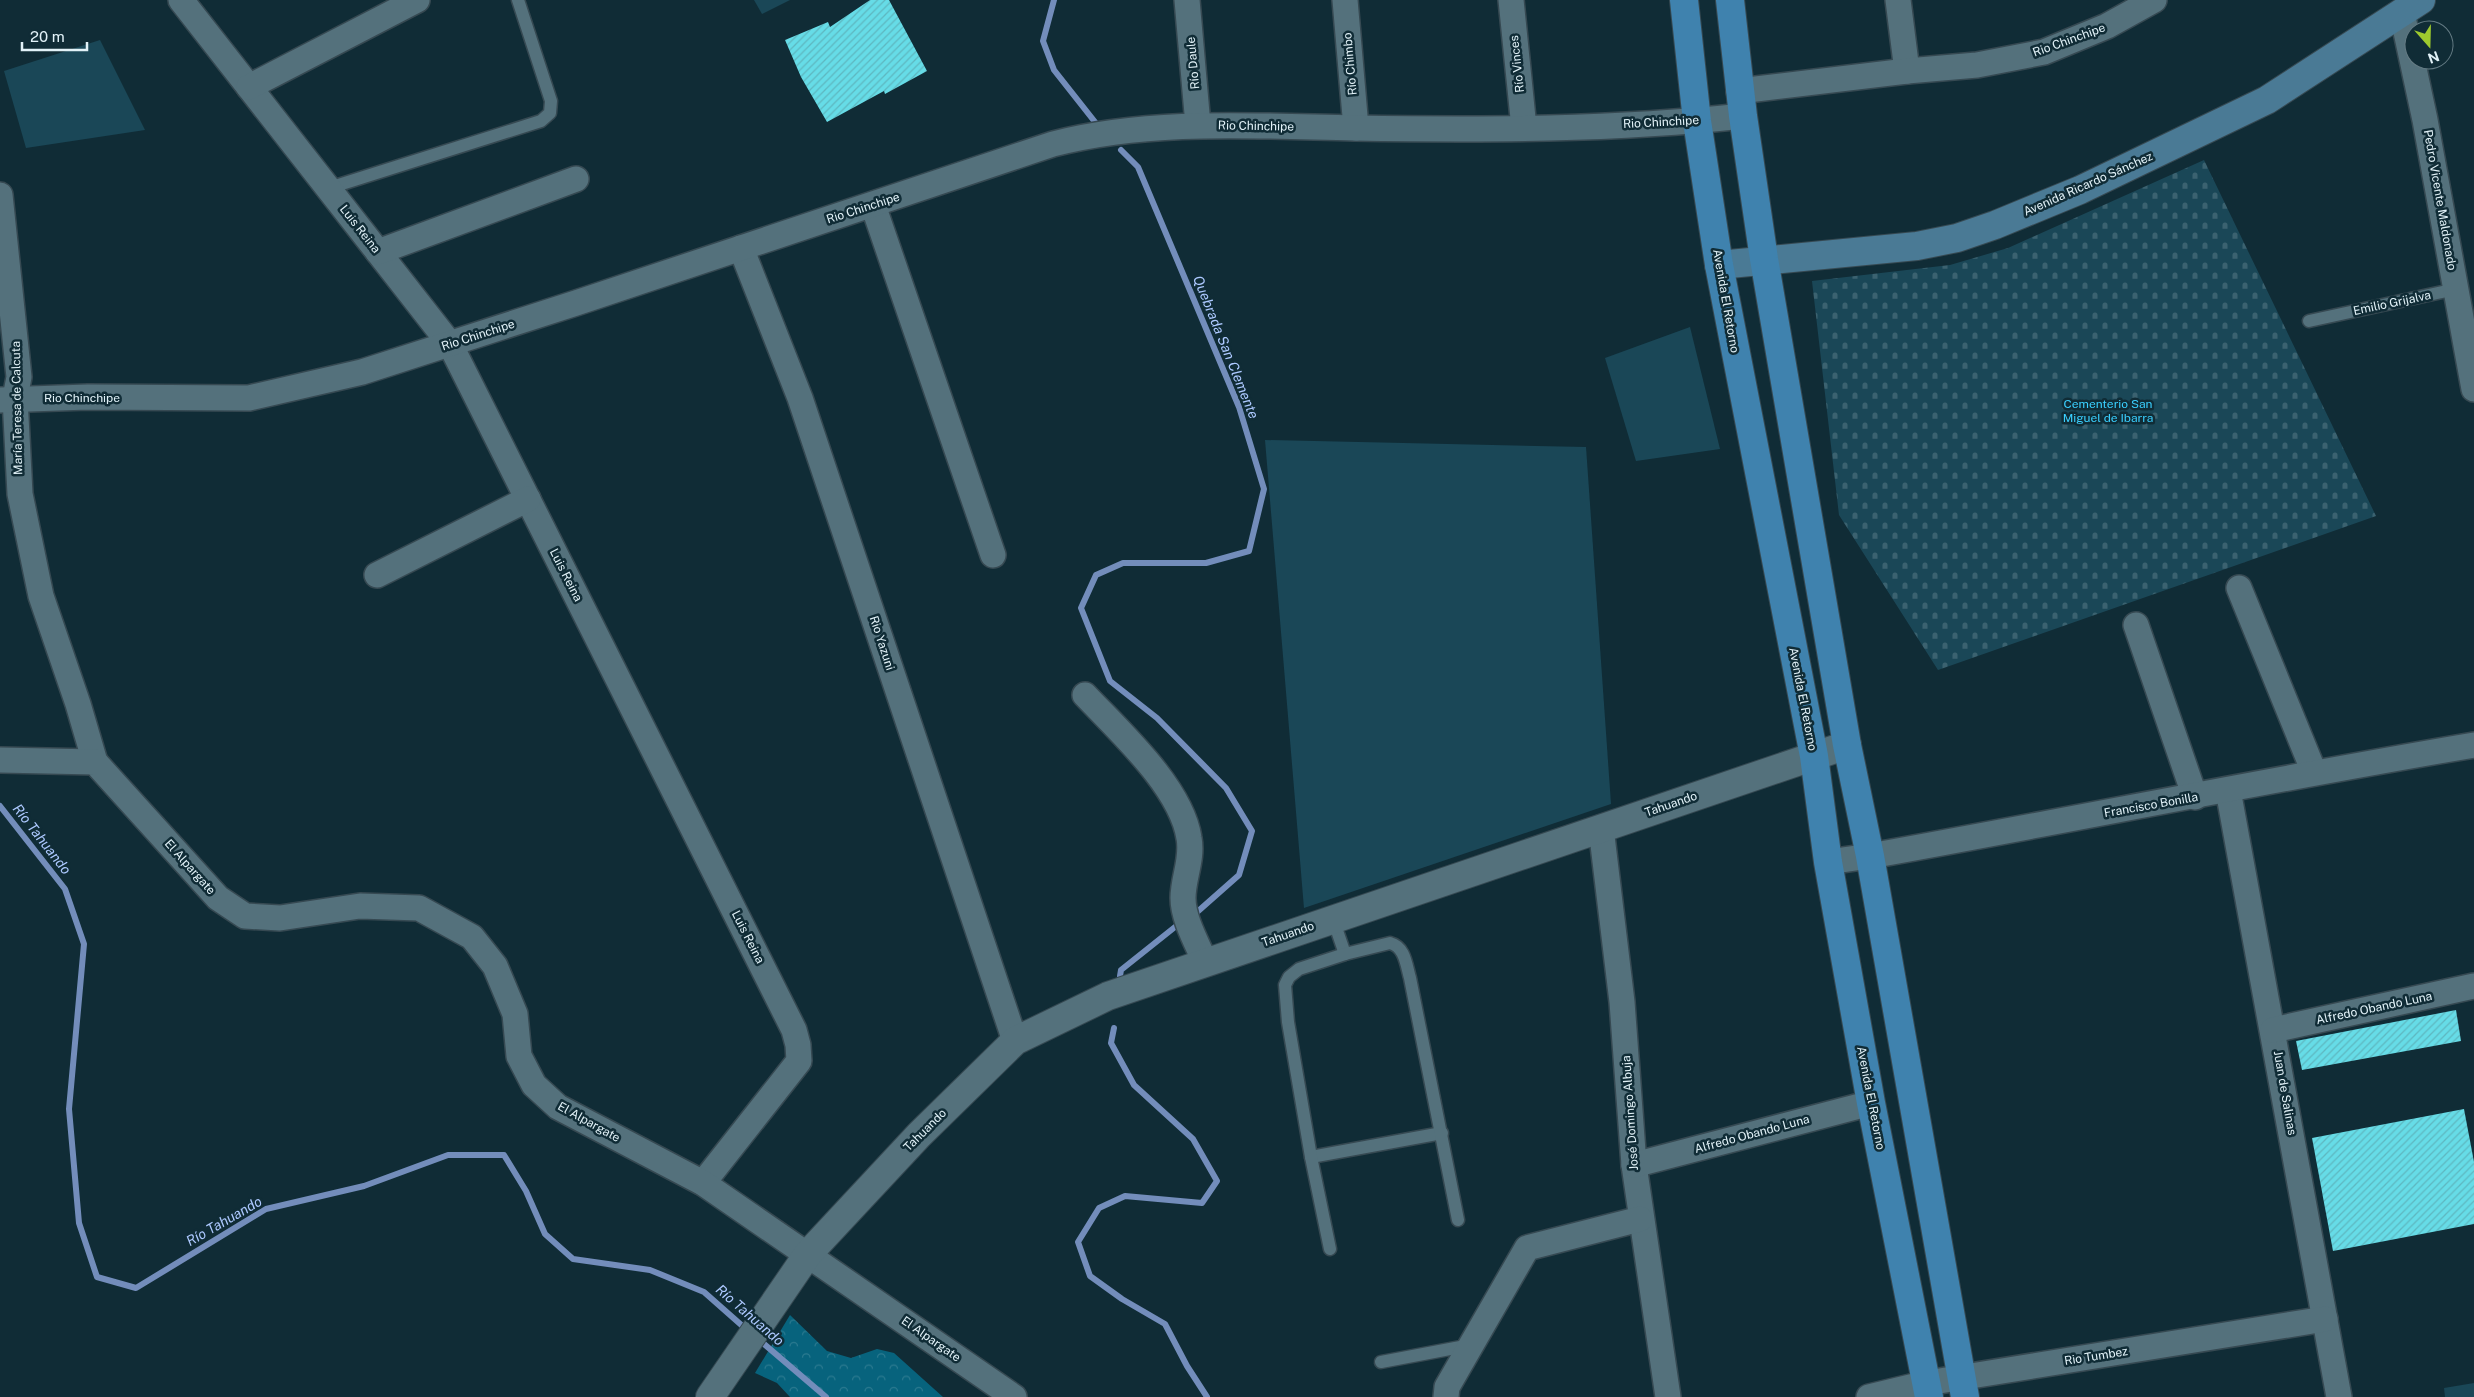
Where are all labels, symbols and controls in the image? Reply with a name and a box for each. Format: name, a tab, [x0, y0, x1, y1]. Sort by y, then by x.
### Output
scale bar	[22, 20, 88, 52]
street label: Rio Chinchipe	[2031, 20, 2107, 60]
north arrow	[2404, 20, 2454, 70]
text: 20 m	[30, 28, 65, 45]
street label: Río Chimbo	[1340, 32, 1360, 96]
street label: Río Vinces	[1507, 35, 1527, 93]
street label: Río Daule	[1184, 36, 1202, 90]
text: N	[2426, 48, 2441, 67]
street label: Rio Chinchipe	[1623, 113, 1700, 131]
street label: Rio Chinchipe	[1218, 118, 1294, 134]
street label: Pedro Vicente Maldonado	[2421, 129, 2459, 272]
street label: Avenida Ricardo Sánchez	[2021, 149, 2155, 219]
street label: Rio Chinchipe	[825, 190, 902, 226]
street label: Luis Reina	[337, 202, 383, 256]
street label: Avenida El Retorno	[1710, 248, 1742, 354]
water label: Quebrada San Clemente	[1190, 273, 1262, 421]
street label: Emilio Grijalva	[2352, 288, 2432, 318]
street label: Rio Chinchipe	[440, 317, 517, 353]
street label: María Teresa de Calcuta	[9, 341, 25, 475]
street label: Rio Chinchipe	[44, 391, 120, 405]
park label: Cementerio San Miguel de Ibarra	[2063, 397, 2153, 425]
street label: Luis Reina	[547, 546, 585, 604]
street label: Rio Yazuni	[867, 614, 897, 672]
street label: Avenida El Retorno	[1786, 646, 1820, 752]
street label: Tahuando	[1643, 788, 1699, 819]
street label: Francisco Bonilla	[2103, 790, 2199, 820]
water label: Río Tahuando	[10, 801, 75, 878]
street label: El Alpargate	[162, 837, 218, 898]
street label: Luis Reina	[729, 908, 767, 966]
street label: Tahuando	[1260, 918, 1316, 949]
street label: Alfredo Obando Luna	[2315, 989, 2433, 1027]
street label: Avenida El Retorno	[1854, 1045, 1888, 1151]
street label: Juan de Salinas	[2271, 1050, 2299, 1136]
street label: José Domingo Albuja	[1619, 1055, 1641, 1171]
street label: El Alpargate	[555, 1099, 623, 1145]
street label: Tahuando	[901, 1106, 949, 1154]
street label: Alfredo Obando Luna	[1693, 1112, 1811, 1156]
water label: Río Tahuando	[183, 1193, 265, 1249]
water label: Río Tahuando	[713, 1281, 787, 1349]
street label: El Alpargate	[899, 1313, 963, 1365]
street label: Rio Tumbez	[2063, 1344, 2129, 1368]

